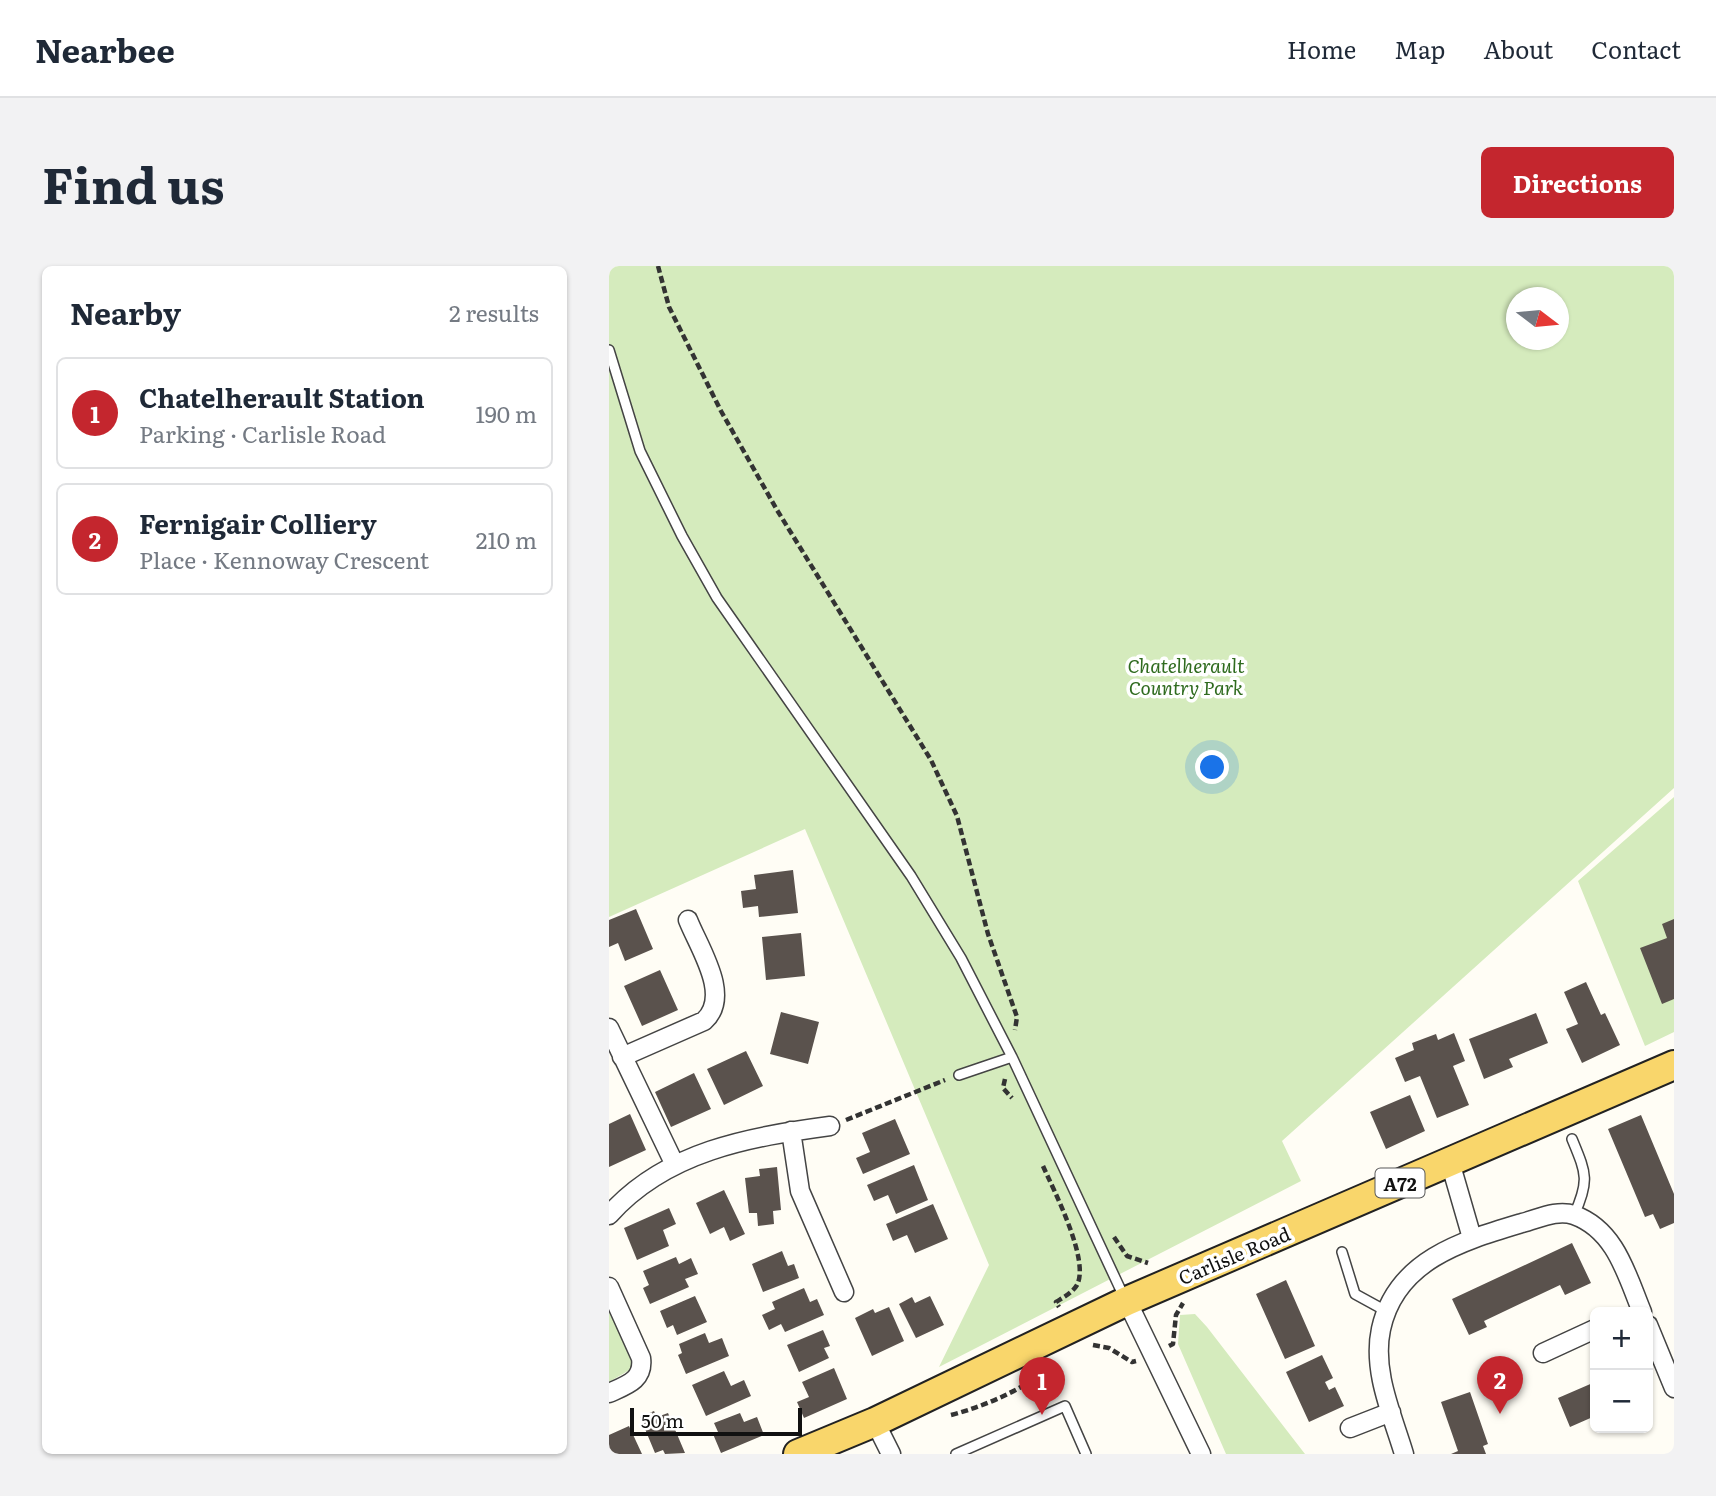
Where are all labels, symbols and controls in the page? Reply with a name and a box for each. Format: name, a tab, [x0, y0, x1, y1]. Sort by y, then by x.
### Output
text: Nearbee	[35, 24, 175, 73]
text: Home	[1287, 31, 1356, 66]
text: Map	[1394, 31, 1445, 66]
text: About	[1483, 31, 1553, 66]
text: Contact	[1591, 31, 1681, 66]
text: Find us	[42, 146, 225, 219]
button: Directions	[1481, 147, 1674, 218]
north arrow	[1506, 287, 1569, 350]
text: Nearby	[70, 290, 181, 334]
text: 2 results	[449, 295, 539, 329]
text: Chatelherault Station	[139, 377, 425, 416]
text: 1	[90, 396, 100, 430]
text: 190 m	[475, 396, 537, 430]
text: Parking · Carlisle Road	[139, 416, 386, 450]
text: Fernigair Colliery	[139, 503, 377, 542]
text: 2	[89, 522, 101, 556]
text: 210 m	[476, 522, 537, 556]
text: Place · Kennoway Crescent	[139, 542, 429, 576]
park label: Chatelherault Country Park	[1127, 651, 1245, 701]
your location	[1195, 750, 1229, 784]
road number: A72	[1375, 1168, 1425, 1198]
street label: Carlisle Road	[1174, 1219, 1295, 1291]
map controls	[1590, 1307, 1653, 1433]
button: +	[1590, 1307, 1653, 1370]
pin: 2	[1477, 1356, 1523, 1414]
pin: 1	[1019, 1357, 1065, 1415]
button: −	[1590, 1370, 1653, 1433]
scale bar	[630, 1405, 801, 1437]
text: 50 m	[641, 1406, 684, 1434]

